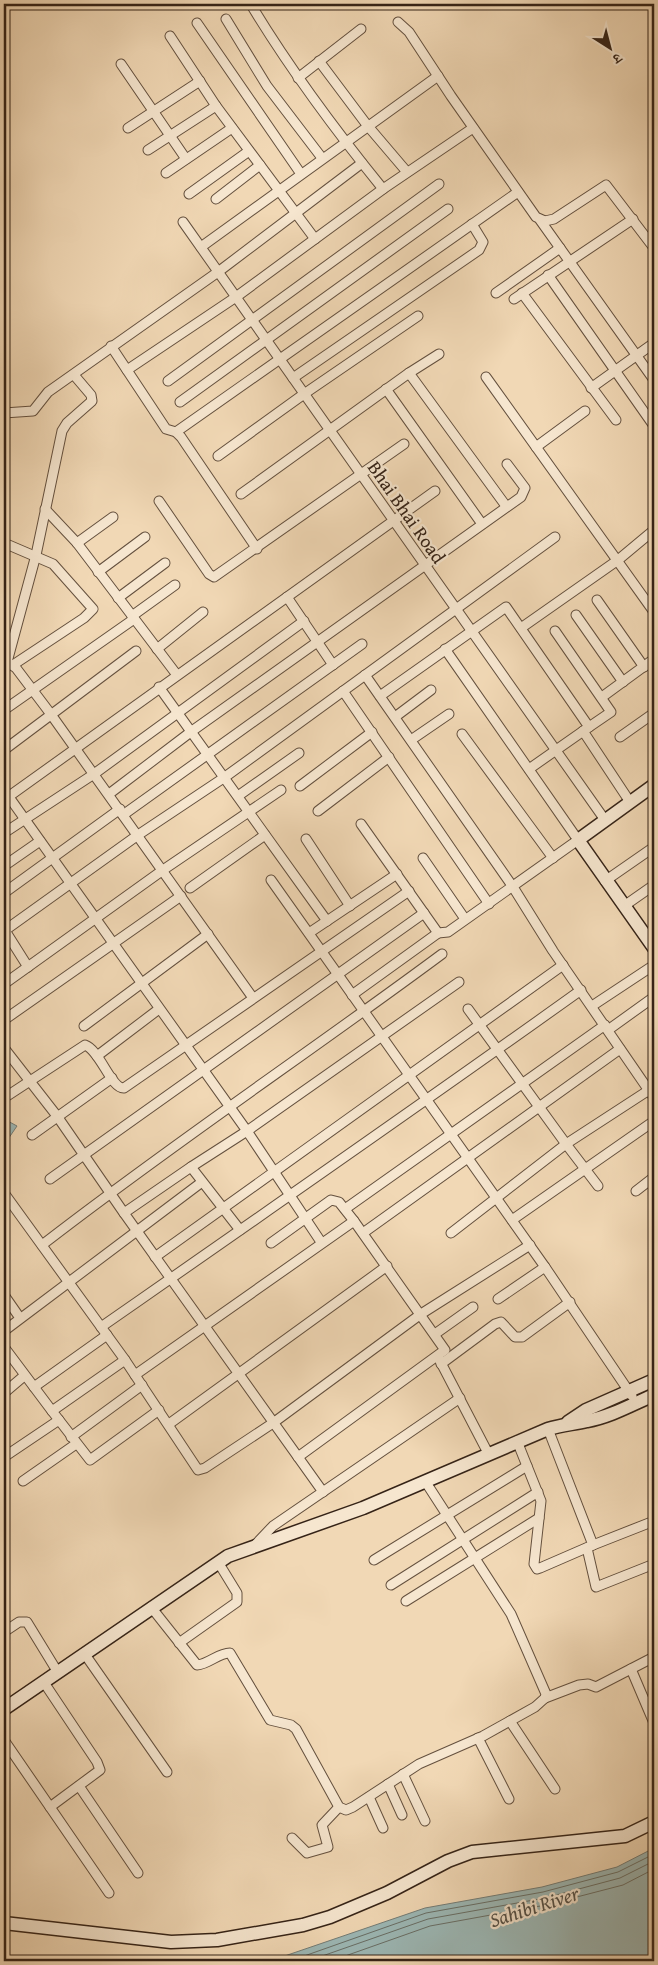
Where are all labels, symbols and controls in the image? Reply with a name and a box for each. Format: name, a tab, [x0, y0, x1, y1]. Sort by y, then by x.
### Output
north arrow	[586, 22, 636, 72]
text: उ	[608, 48, 627, 69]
street label: Bhai Bhai Road	[361, 455, 453, 570]
water label: Sahibi River	[486, 1878, 583, 1934]

